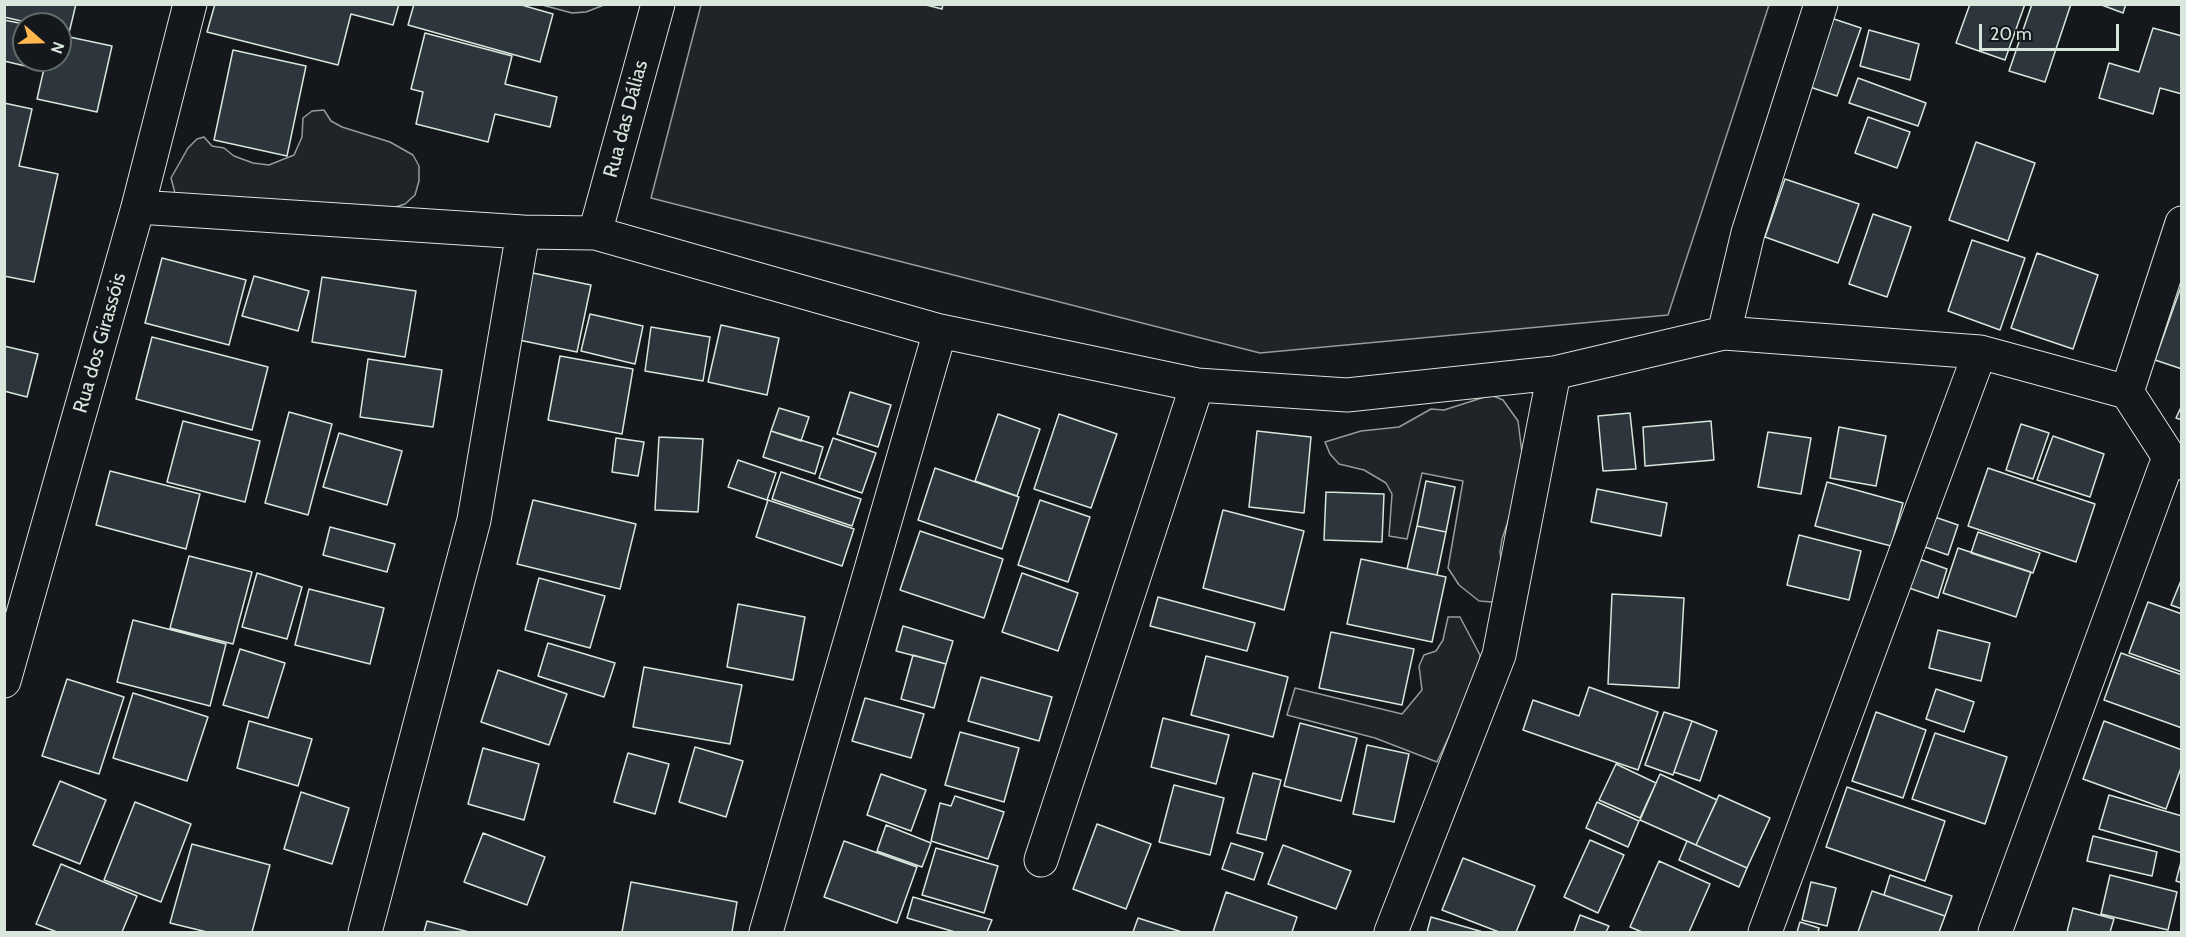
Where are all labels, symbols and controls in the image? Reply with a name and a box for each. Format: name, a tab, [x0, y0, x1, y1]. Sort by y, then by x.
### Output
north arrow	[12, 12, 72, 72]
scale bar	[1982, 12, 2122, 50]
text: 20 m	[1990, 23, 2032, 45]
text: N	[47, 39, 68, 56]
street label: Rua das Dálias	[599, 58, 653, 180]
street label: Rua dos Girassóis	[69, 270, 131, 416]

